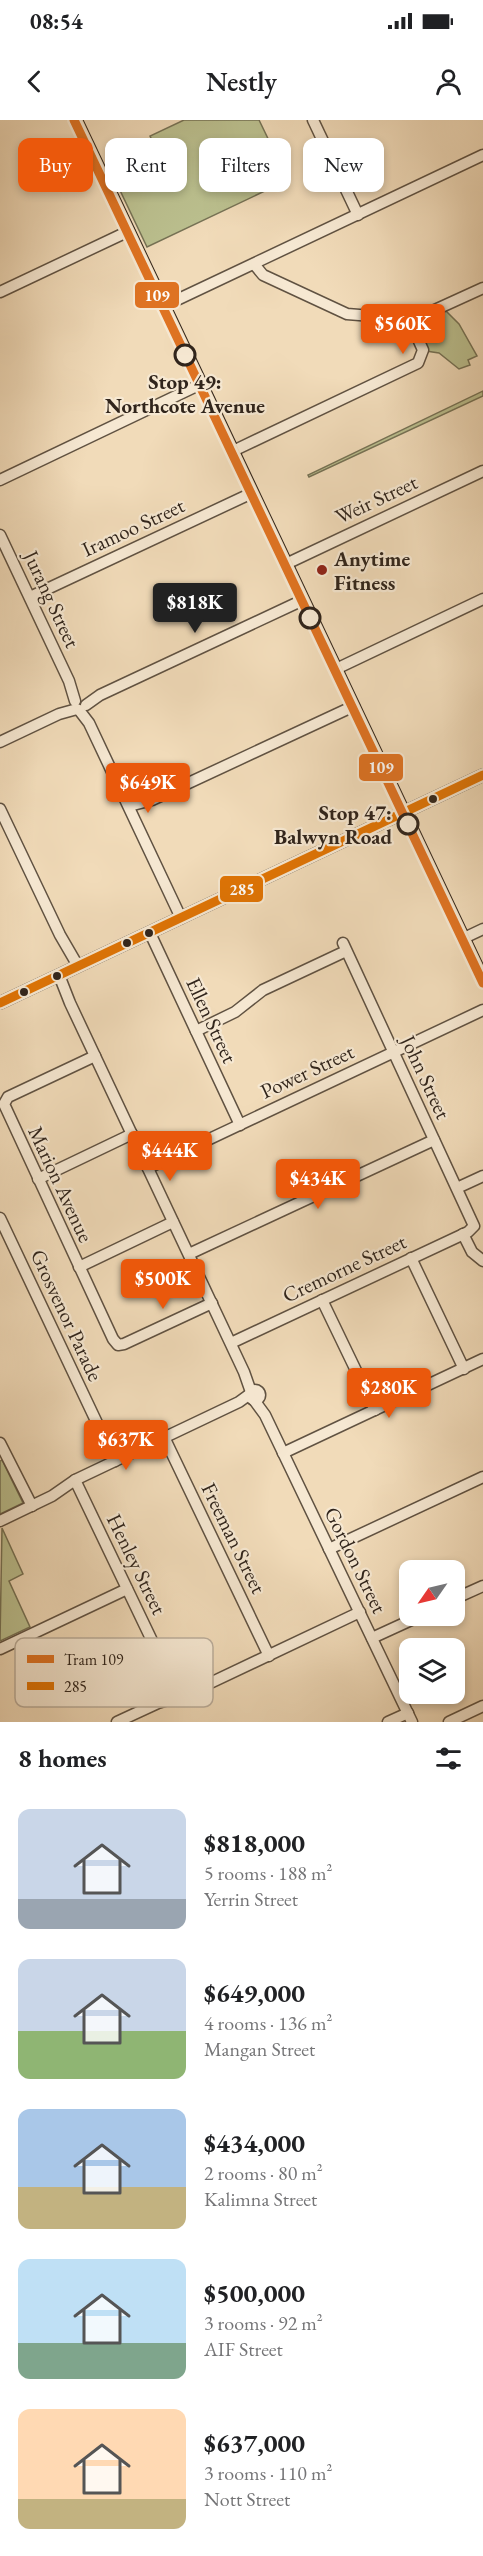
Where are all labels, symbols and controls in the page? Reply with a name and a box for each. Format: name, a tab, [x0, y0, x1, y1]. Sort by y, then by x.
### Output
text: 08:54	[30, 7, 83, 36]
text: Nestly	[206, 64, 277, 99]
icon: back	[18, 65, 51, 98]
icon: person	[432, 65, 465, 98]
chip: Buy	[18, 138, 93, 192]
chip: Rent	[105, 138, 187, 192]
chip: Filters	[199, 138, 291, 192]
chip: New	[303, 138, 384, 192]
line badge: 109	[134, 281, 180, 309]
text: 109	[144, 285, 170, 306]
pin: $560K	[361, 304, 445, 355]
text: $560K	[375, 310, 431, 336]
marker: Stop 49: Northcote Avenue	[174, 344, 196, 366]
place label: Stop 49: Northcote Avenue	[105, 368, 265, 419]
street label: Weir Street	[330, 468, 422, 530]
street label: Iramoo Street	[77, 491, 189, 562]
street label: Jurang Street	[17, 544, 86, 652]
place label: Anytime Fitness	[333, 545, 411, 596]
marker: Anytime Fitness	[315, 563, 329, 577]
pin: $818K	[153, 583, 237, 634]
text: $818K	[167, 589, 223, 615]
unlabelled marker	[299, 607, 321, 629]
line badge: 109	[358, 753, 404, 782]
text: 109	[368, 757, 394, 778]
pin: $649K	[106, 763, 190, 814]
text: $649K	[120, 769, 176, 795]
unlabelled marker	[427, 793, 439, 805]
place label: Stop 47: Balwyn Road	[274, 799, 392, 850]
marker: Stop 47: Balwyn Road	[397, 813, 419, 835]
line badge: 285	[219, 875, 264, 903]
text: 285	[229, 879, 255, 900]
unlabelled marker	[143, 927, 155, 939]
unlabelled marker	[121, 937, 133, 949]
unlabelled marker	[51, 970, 63, 982]
street label: Ellen Street	[180, 973, 244, 1068]
unlabelled marker	[18, 986, 30, 998]
street label: John Street	[394, 1029, 457, 1124]
street label: Power Street	[256, 1037, 358, 1104]
street label: Marion Avenue	[22, 1122, 100, 1246]
pin: $444K	[128, 1131, 212, 1182]
text: $444K	[142, 1137, 198, 1163]
pin: $434K	[276, 1159, 360, 1210]
text: $434K	[290, 1165, 346, 1191]
street label: Cremorne Street	[278, 1227, 411, 1308]
street label: Grosvenor Parade	[25, 1245, 109, 1385]
pin: $500K	[121, 1259, 205, 1310]
text: $500K	[135, 1265, 191, 1291]
pin: $280K	[347, 1368, 431, 1419]
text: $280K	[361, 1374, 417, 1400]
pin: $637K	[84, 1420, 168, 1471]
text: $637K	[98, 1426, 154, 1452]
street label: Freeman Street	[196, 1478, 273, 1598]
street label: Gordon Street	[319, 1502, 394, 1618]
street label: Henley Street	[101, 1509, 173, 1619]
north arrow	[399, 1560, 465, 1626]
map controls	[399, 1560, 465, 1704]
legend	[15, 1638, 213, 1707]
button: layers	[399, 1638, 465, 1704]
text: Tram 109	[64, 1649, 124, 1670]
text: 285	[64, 1676, 87, 1697]
text: 8 homes	[18, 1741, 107, 1775]
icon: filters	[432, 1742, 465, 1775]
text: $818,000	[204, 1826, 305, 1860]
icon: home	[66, 1833, 138, 1905]
text: 5 rooms · 188 m²	[204, 1860, 332, 1886]
text: Yerrin Street	[204, 1886, 298, 1912]
text: $649,000	[204, 1976, 305, 2010]
icon: home	[66, 1983, 138, 2055]
text: 4 rooms · 136 m²	[204, 2010, 332, 2036]
text: Mangan Street	[204, 2036, 315, 2062]
text: $434,000	[204, 2126, 305, 2160]
icon: home	[66, 2133, 138, 2205]
text: 2 rooms · 80 m²	[204, 2160, 323, 2186]
text: Kalimna Street	[204, 2186, 317, 2212]
text: $500,000	[204, 2276, 305, 2310]
icon: home	[66, 2283, 138, 2355]
text: 3 rooms · 92 m²	[204, 2310, 323, 2336]
text: AIF Street	[204, 2336, 283, 2362]
text: $637,000	[204, 2426, 305, 2460]
icon: home	[66, 2433, 138, 2505]
text: 3 rooms · 110 m²	[204, 2460, 332, 2486]
text: Nott Street	[204, 2486, 290, 2512]

